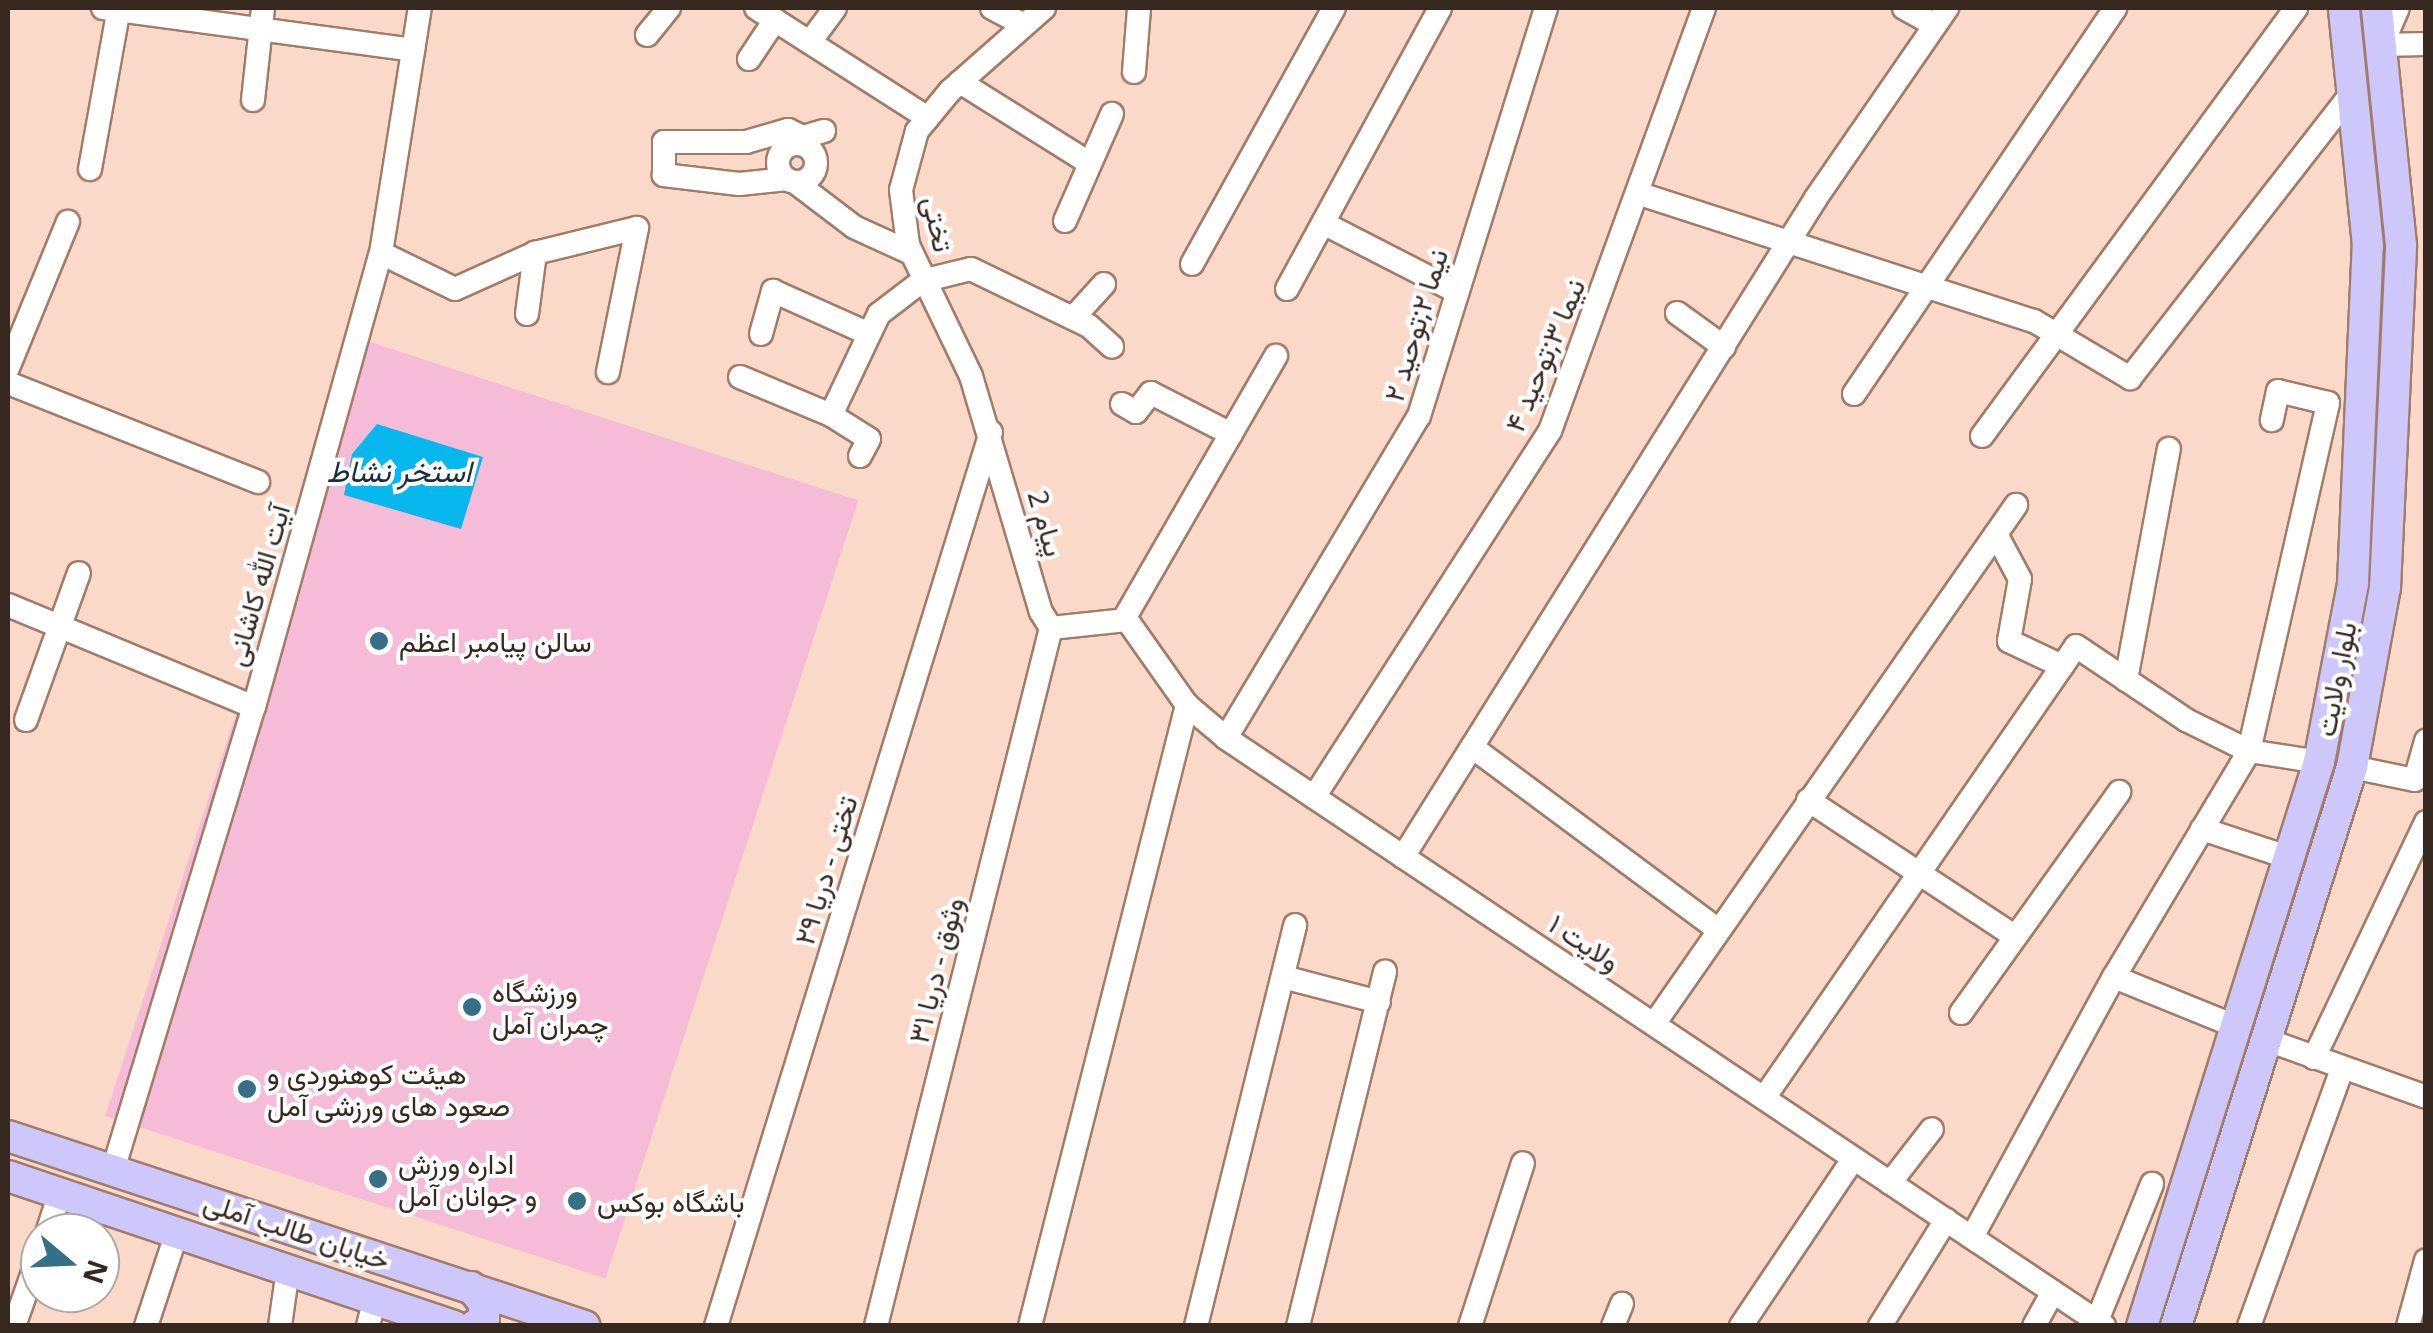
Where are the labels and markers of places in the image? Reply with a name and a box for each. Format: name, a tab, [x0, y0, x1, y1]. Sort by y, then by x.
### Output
place label: سالن پیامبر اعظم	[399, 624, 592, 658]
marker: سالن پیامبر اعظم	[368, 630, 390, 652]
place label: ورزشگاه چمران آمل	[492, 974, 609, 1040]
marker: ورزشگاه چمران آمل	[461, 996, 483, 1018]
place label: هیئت کوهنوردی و صعود های ورزشی آمل	[267, 1056, 510, 1122]
marker: هیئت کوهنوردی و صعود های ورزشی آمل	[236, 1078, 258, 1100]
place label: اداره ورزش و جوانان آمل	[398, 1146, 537, 1212]
marker: اداره ورزش و جوانان آمل	[367, 1168, 389, 1190]
place label: باشگاه‌ بوکس	[597, 1184, 744, 1218]
marker: باشگاه‌ بوکس	[566, 1190, 588, 1212]

